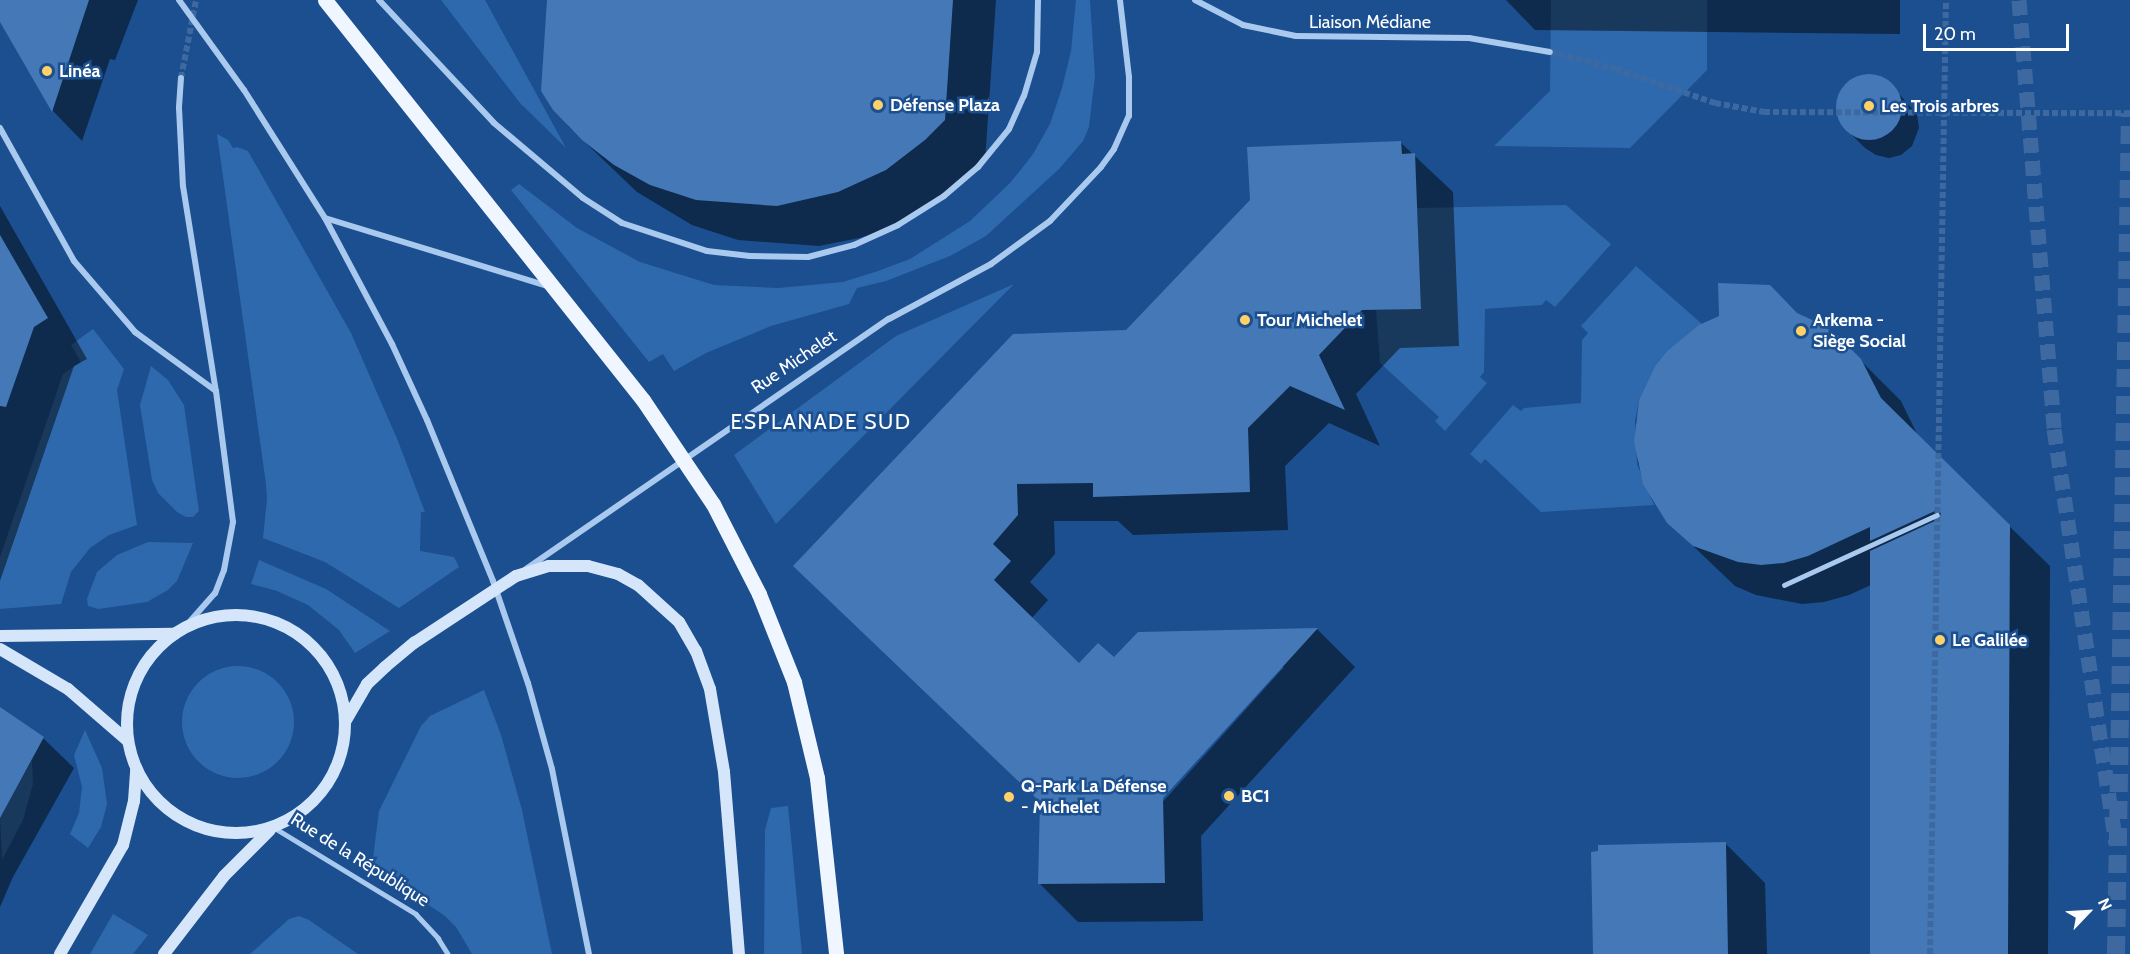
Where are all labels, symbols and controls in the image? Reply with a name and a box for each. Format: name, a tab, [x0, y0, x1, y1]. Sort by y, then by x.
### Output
street label: Liaison Médiane	[1309, 11, 1431, 33]
scale bar	[1926, 12, 2072, 50]
text: 20 m	[1934, 23, 1976, 45]
place label: Linéa	[59, 60, 100, 82]
marker: Linéa	[40, 64, 54, 78]
place label: Défense Plaza	[890, 94, 1000, 116]
place label: Les Trois arbres	[1881, 95, 1999, 117]
marker: Défense Plaza	[871, 98, 885, 112]
marker: Les Trois arbres	[1862, 99, 1876, 113]
place label: Tour Michelet	[1257, 309, 1362, 331]
place label: Arkema - Siège Social	[1813, 310, 1906, 352]
marker: Tour Michelet	[1238, 313, 1252, 327]
marker: Arkema - Siège Social	[1794, 324, 1808, 338]
street label: Rue Michelet	[747, 326, 841, 398]
district label: ESPLANADE SUD	[731, 409, 911, 435]
place label: Le Galilée	[1952, 629, 2027, 651]
marker: Le Galilée	[1933, 633, 1947, 647]
place label: Q-Park La Défense - Michelet	[1021, 776, 1167, 818]
place label: BC1	[1241, 785, 1270, 807]
marker: BC1	[1222, 789, 1236, 803]
marker: Q-Park La Défense - Michelet	[1002, 790, 1016, 804]
street label: Rue de la République	[287, 809, 433, 911]
north arrow	[2058, 882, 2118, 942]
text: N	[2094, 895, 2116, 913]

